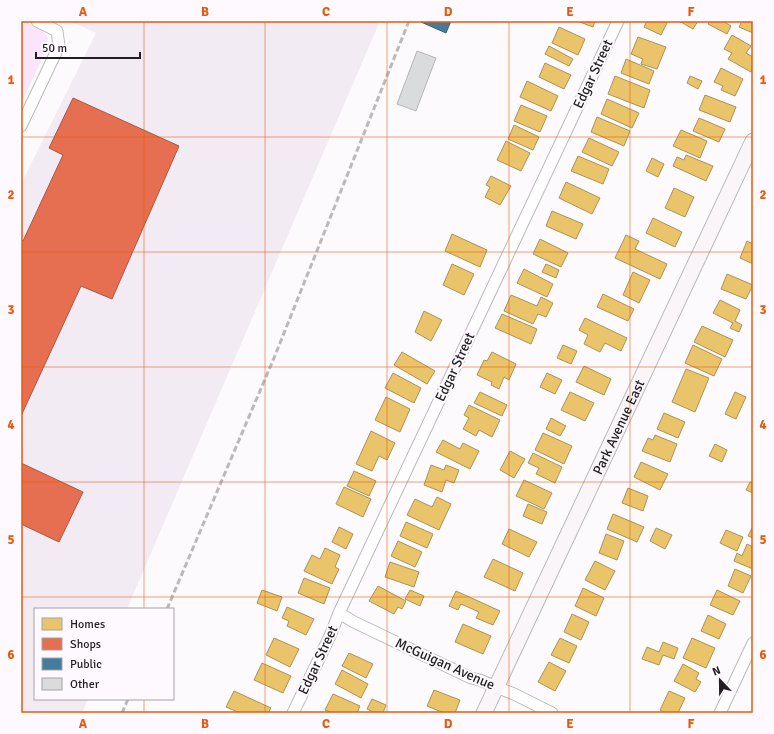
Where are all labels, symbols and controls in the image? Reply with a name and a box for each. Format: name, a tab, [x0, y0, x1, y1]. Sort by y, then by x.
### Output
text: A	[79, 4, 88, 20]
text: B	[201, 4, 209, 20]
text: C	[322, 4, 330, 20]
text: D	[444, 4, 453, 20]
text: E	[566, 4, 574, 20]
text: F	[688, 4, 695, 20]
scale bar	[36, 34, 140, 60]
street label: Edgar Street	[570, 37, 616, 111]
text: 50 m	[42, 41, 67, 56]
text: 1	[7, 72, 15, 88]
text: 1	[759, 72, 767, 88]
text: 2	[7, 187, 15, 203]
text: 2	[759, 187, 767, 203]
text: 3	[7, 302, 15, 318]
text: 3	[759, 302, 767, 318]
street label: Edgar Street	[432, 330, 478, 404]
street label: Park Avenue East	[589, 377, 648, 477]
text: 4	[7, 417, 15, 433]
text: 4	[759, 417, 767, 433]
text: 5	[7, 532, 15, 548]
text: 5	[759, 532, 767, 548]
legend	[34, 608, 174, 700]
text: Homes	[70, 617, 105, 632]
street label: Edgar Street	[295, 623, 341, 697]
street label: McGuigan Avenue	[393, 634, 497, 694]
text: Shops	[70, 637, 101, 652]
text: 6	[7, 647, 15, 663]
text: 6	[759, 647, 767, 663]
text: Public	[70, 657, 102, 672]
north arrow	[700, 660, 740, 700]
text: N	[710, 664, 722, 679]
text: Other	[70, 677, 100, 692]
text: A	[79, 716, 88, 732]
text: B	[201, 716, 209, 732]
text: C	[322, 716, 330, 732]
text: D	[444, 716, 453, 732]
text: E	[566, 716, 574, 732]
text: F	[688, 716, 695, 732]

